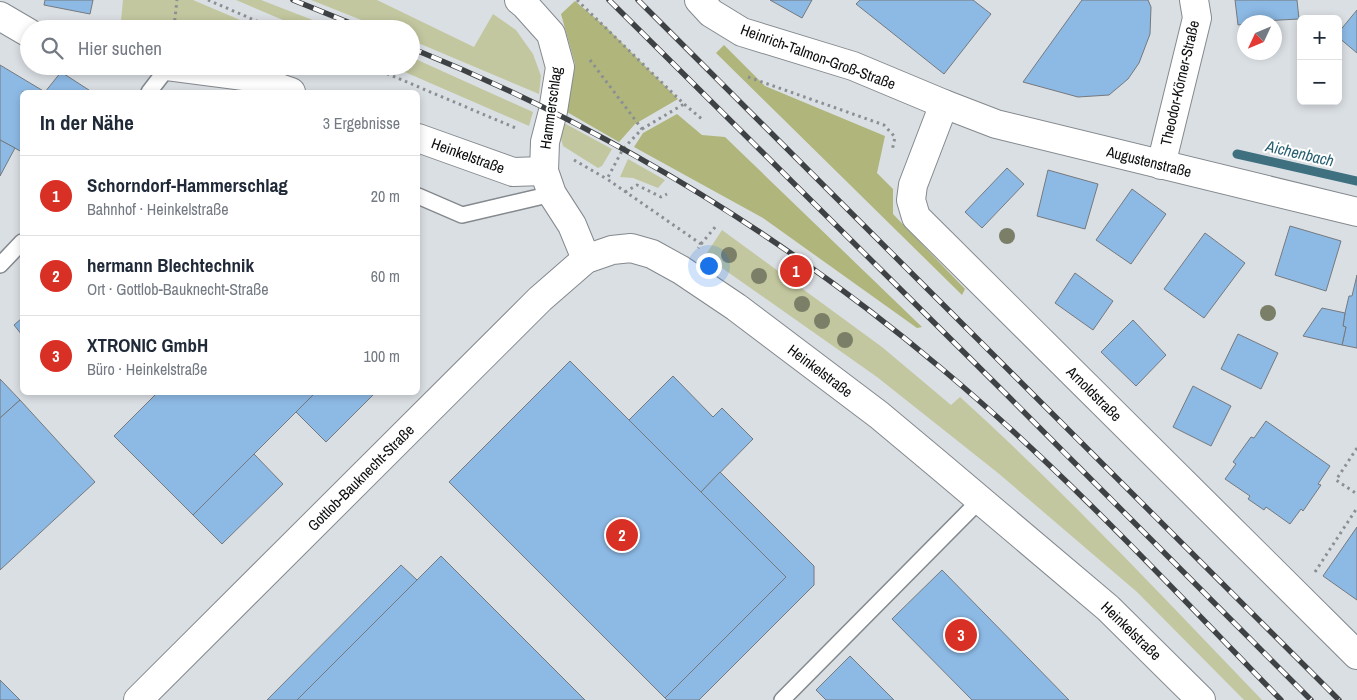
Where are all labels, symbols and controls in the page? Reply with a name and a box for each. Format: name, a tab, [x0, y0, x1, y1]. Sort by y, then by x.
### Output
north arrow	[1237, 15, 1282, 60]
map controls	[1297, 15, 1342, 105]
button: +	[1297, 15, 1342, 60]
street label: Theodor-Körner-Straße	[1155, 18, 1204, 148]
street label: Heinrich-Talmon-Groß-Straße	[738, 19, 899, 94]
search box	[20, 20, 420, 75]
icon: search	[38, 34, 66, 62]
text: Hier suchen	[78, 35, 162, 61]
button: −	[1297, 60, 1342, 105]
street label: Hammerschlag	[534, 65, 567, 150]
text: In der Nähe	[40, 108, 134, 137]
text: 3 Ergebnisse	[323, 112, 400, 134]
street label: Heinkelstraße	[429, 133, 508, 179]
water label: Aichenbach	[1263, 134, 1336, 172]
street label: Augustenstraße	[1103, 141, 1194, 182]
text: Schorndorf-Hammerschlag	[87, 172, 288, 198]
text: 1	[52, 185, 60, 207]
text: 20 m	[371, 185, 400, 207]
text: Bahnhof · Heinkelstraße	[87, 198, 229, 220]
text: hermann Blechtechnik	[87, 252, 254, 278]
pin: 1	[780, 252, 812, 290]
your location	[696, 253, 722, 279]
text: 2	[52, 265, 60, 287]
text: 60 m	[371, 265, 400, 287]
text: Ort · Gottlob-Bauknecht-Straße	[87, 278, 269, 300]
text: XTRONIC GmbH	[87, 332, 208, 358]
street label: Heinkelstraße	[783, 339, 857, 402]
text: 3	[52, 345, 60, 367]
text: 100 m	[364, 345, 400, 367]
text: Büro · Heinkelstraße	[87, 358, 207, 380]
street label: Arnoldstraße	[1061, 361, 1127, 426]
street label: Gottlob-Bauknecht-Straße	[303, 420, 419, 536]
pin: 2	[606, 516, 638, 554]
street label: Heinkelstraße	[1097, 596, 1166, 665]
pin: 3	[945, 616, 977, 654]

